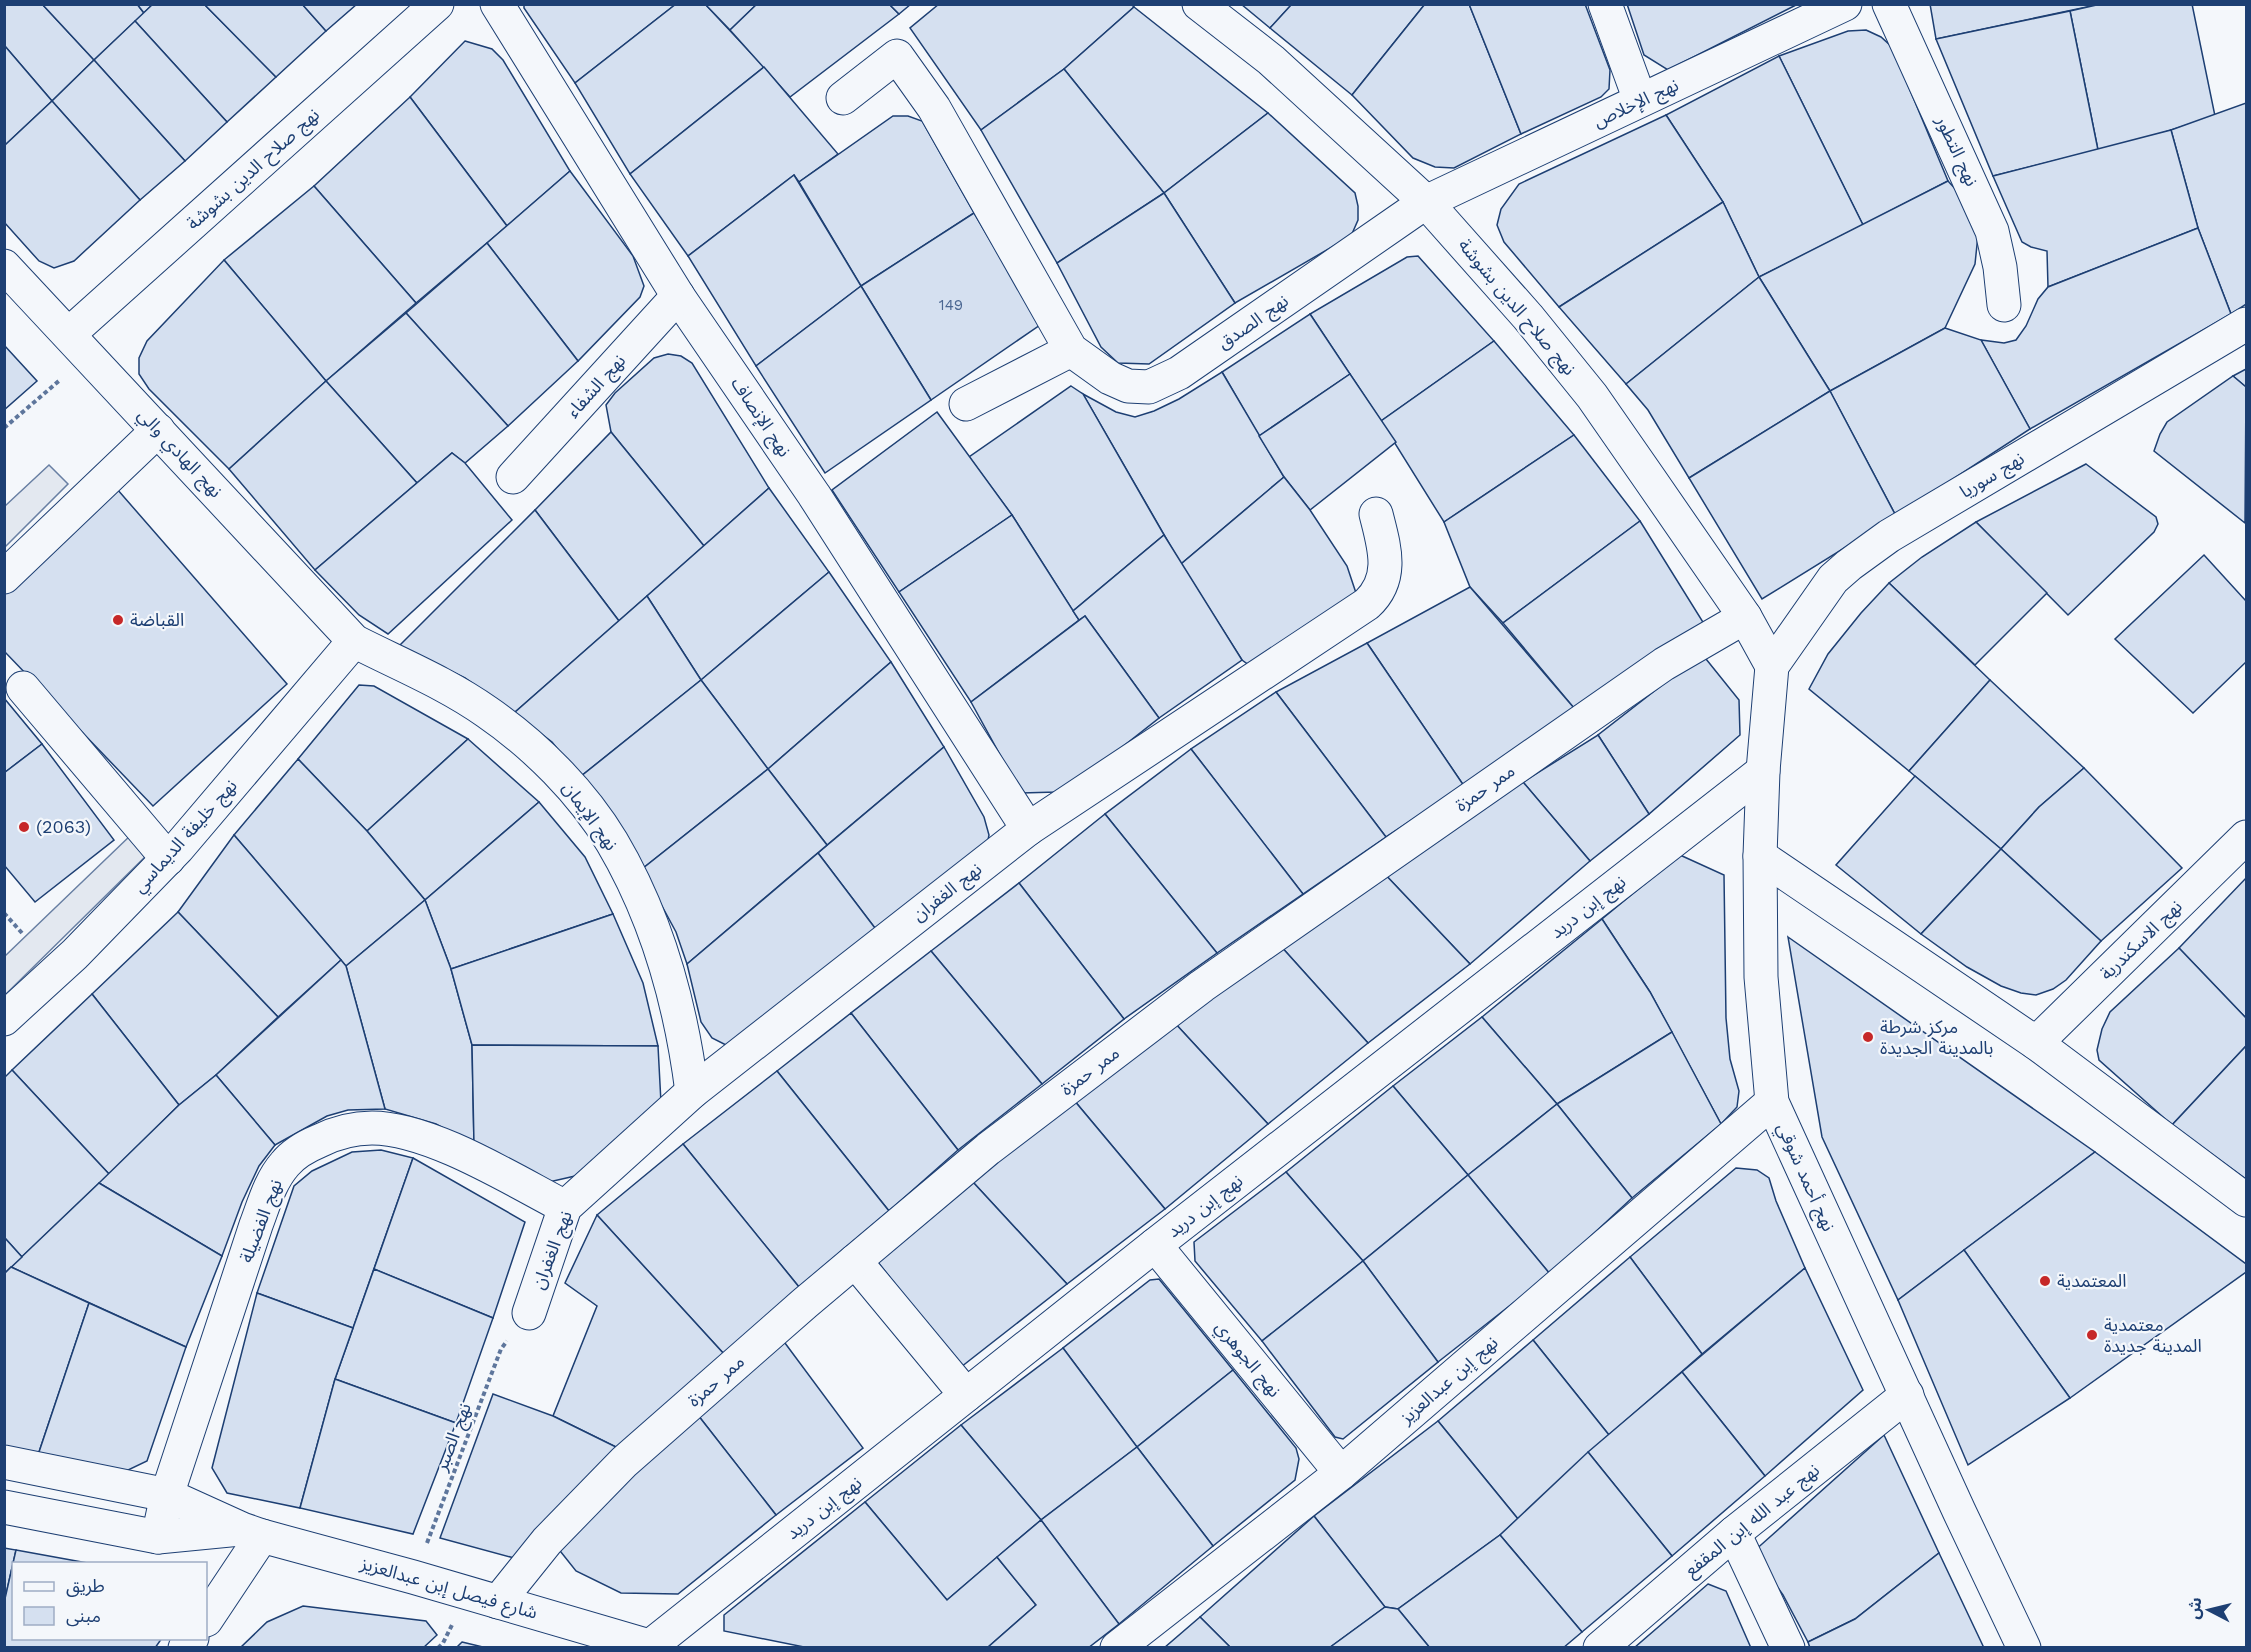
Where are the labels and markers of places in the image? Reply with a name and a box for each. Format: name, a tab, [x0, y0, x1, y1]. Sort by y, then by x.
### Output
place label: القباضة	[130, 609, 184, 630]
marker: القباضة	[111, 613, 125, 627]
place label: (2063)	[36, 816, 91, 837]
marker: (2063)	[17, 820, 31, 834]
place label: مركز شرطة بالمدينة الجديدة	[1880, 1016, 1993, 1058]
marker: مركز شرطة بالمدينة الجديدة	[1861, 1030, 1875, 1044]
place label: المعتمدية	[2057, 1270, 2127, 1291]
marker: المعتمدية	[2038, 1274, 2052, 1288]
place label: معتمدية المدينة جديدة	[2104, 1314, 2202, 1356]
marker: معتمدية المدينة جديدة	[2085, 1328, 2099, 1342]

